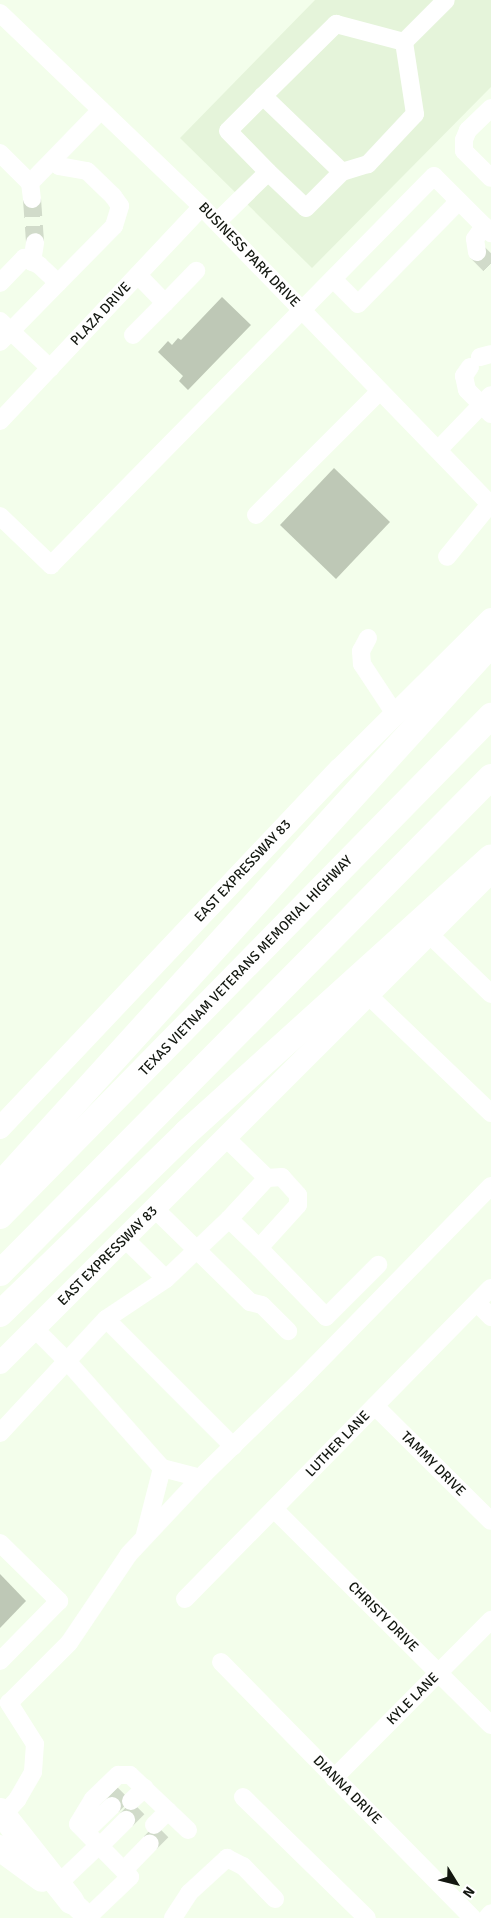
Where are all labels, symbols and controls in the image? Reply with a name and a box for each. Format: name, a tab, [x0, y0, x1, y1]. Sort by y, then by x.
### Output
street label: BUSINESS PARK DRIVE	[195, 199, 303, 311]
street label: PLAZA DRIVE	[67, 279, 135, 349]
street label: EAST EXPRESSWAY 83	[191, 816, 295, 926]
street label: TEXAS VIETNAM VETERANS MEMORIAL HIGHWAY	[136, 852, 356, 1080]
street label: EAST EXPRESSWAY 83	[55, 1203, 161, 1309]
street label: LUTHER LANE	[302, 1408, 374, 1480]
street label: TAMMY DRIVE	[397, 1428, 469, 1500]
street label: CHRISTY DRIVE	[344, 1578, 422, 1656]
street label: KYLE LANE	[383, 1669, 443, 1729]
street label: DIANNA DRIVE	[309, 1752, 385, 1828]
north arrow	[431, 1858, 481, 1908]
text: N	[459, 1883, 478, 1901]

